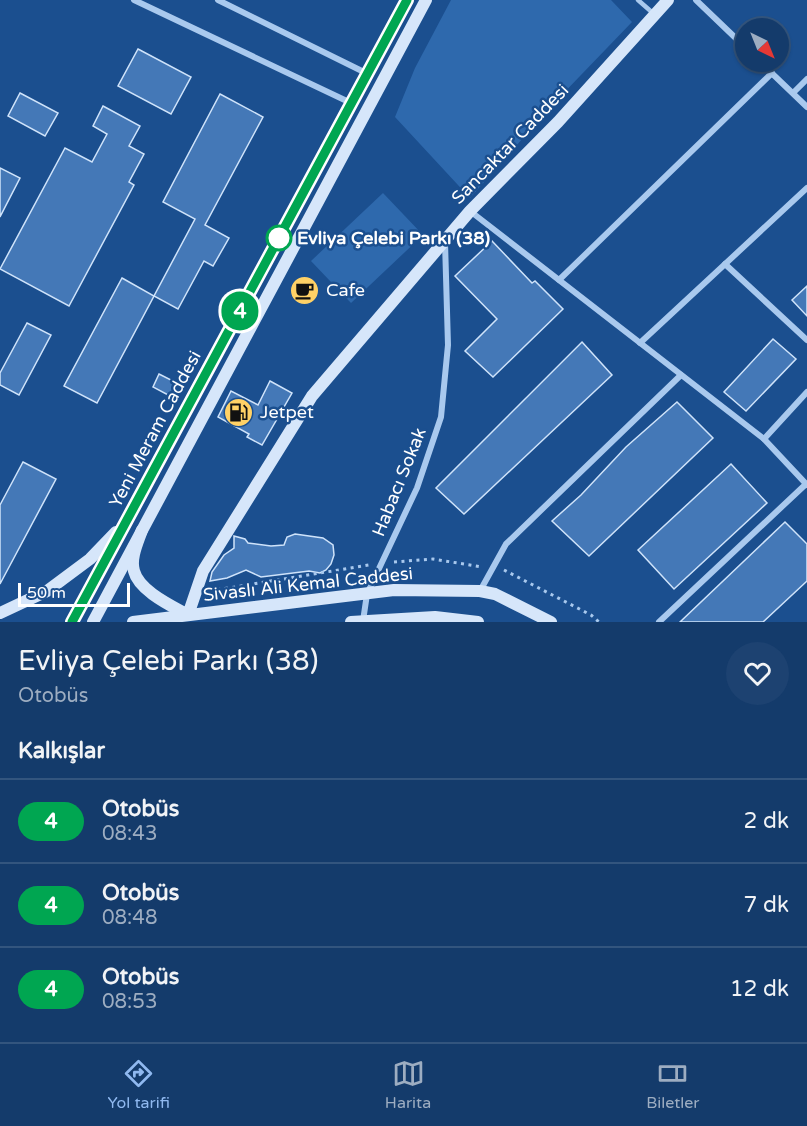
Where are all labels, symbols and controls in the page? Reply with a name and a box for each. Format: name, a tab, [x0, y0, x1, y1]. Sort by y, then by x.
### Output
north arrow	[735, 18, 789, 72]
map controls	[735, 18, 789, 72]
street label: Sancaktar Caddesi	[447, 79, 573, 209]
marker: Evliya Çelebi Parkı (38)	[266, 225, 292, 251]
place label: Evliya Çelebi Parkı (38)	[297, 227, 490, 249]
cafe icon: Cafe	[289, 274, 321, 306]
place label: Cafe	[326, 279, 365, 301]
line badge: 4	[220, 292, 260, 330]
text: 4	[233, 299, 247, 324]
street label: Yeni Meram Caddesi	[104, 347, 206, 511]
fuel station icon: Jetpet	[223, 396, 255, 428]
place label: Jetpet	[260, 401, 314, 423]
street label: Habacı Sokak	[367, 424, 431, 540]
street label: Sivaslı Ali Kemal Caddesi	[202, 562, 414, 606]
scale bar	[18, 580, 130, 608]
text: 50 m	[27, 583, 66, 603]
button: heart	[726, 642, 789, 705]
text: Evliya Çelebi Parkı (38)	[18, 644, 318, 678]
text: Otobüs	[18, 684, 88, 708]
text: Kalkışlar	[18, 738, 105, 764]
text: Otobüs	[102, 796, 179, 822]
text: 2 dk	[744, 808, 789, 834]
text: 4	[44, 809, 58, 834]
text: 08:43	[102, 822, 157, 846]
text: Otobüs	[102, 880, 179, 906]
text: 7 dk	[744, 892, 789, 918]
text: 4	[44, 893, 58, 918]
text: 08:48	[102, 906, 157, 930]
text: Otobüs	[102, 964, 179, 990]
text: 12 dk	[730, 976, 789, 1002]
text: 4	[44, 977, 58, 1002]
text: 08:53	[102, 990, 157, 1014]
tab: Yol tarifi	[108, 1057, 170, 1113]
tab: Harita	[385, 1057, 431, 1113]
tab: Biletler	[646, 1057, 699, 1113]

